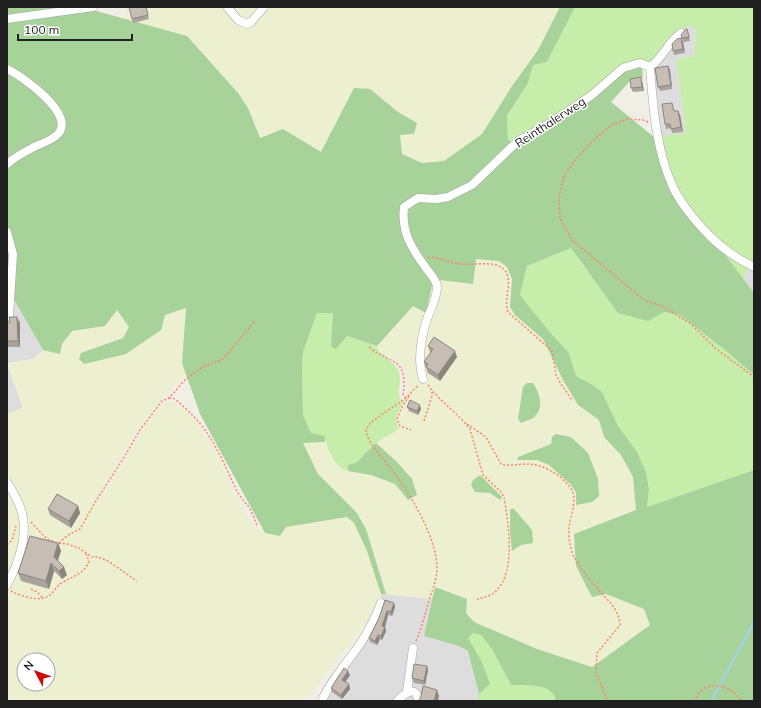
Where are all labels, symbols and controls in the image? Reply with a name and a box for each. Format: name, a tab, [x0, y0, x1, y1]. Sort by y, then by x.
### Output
scale bar	[18, 16, 132, 42]
text: 100 m	[24, 22, 59, 37]
street label: Reinthalerweg	[512, 94, 588, 150]
north arrow	[16, 652, 56, 692]
text: N	[20, 658, 36, 673]

